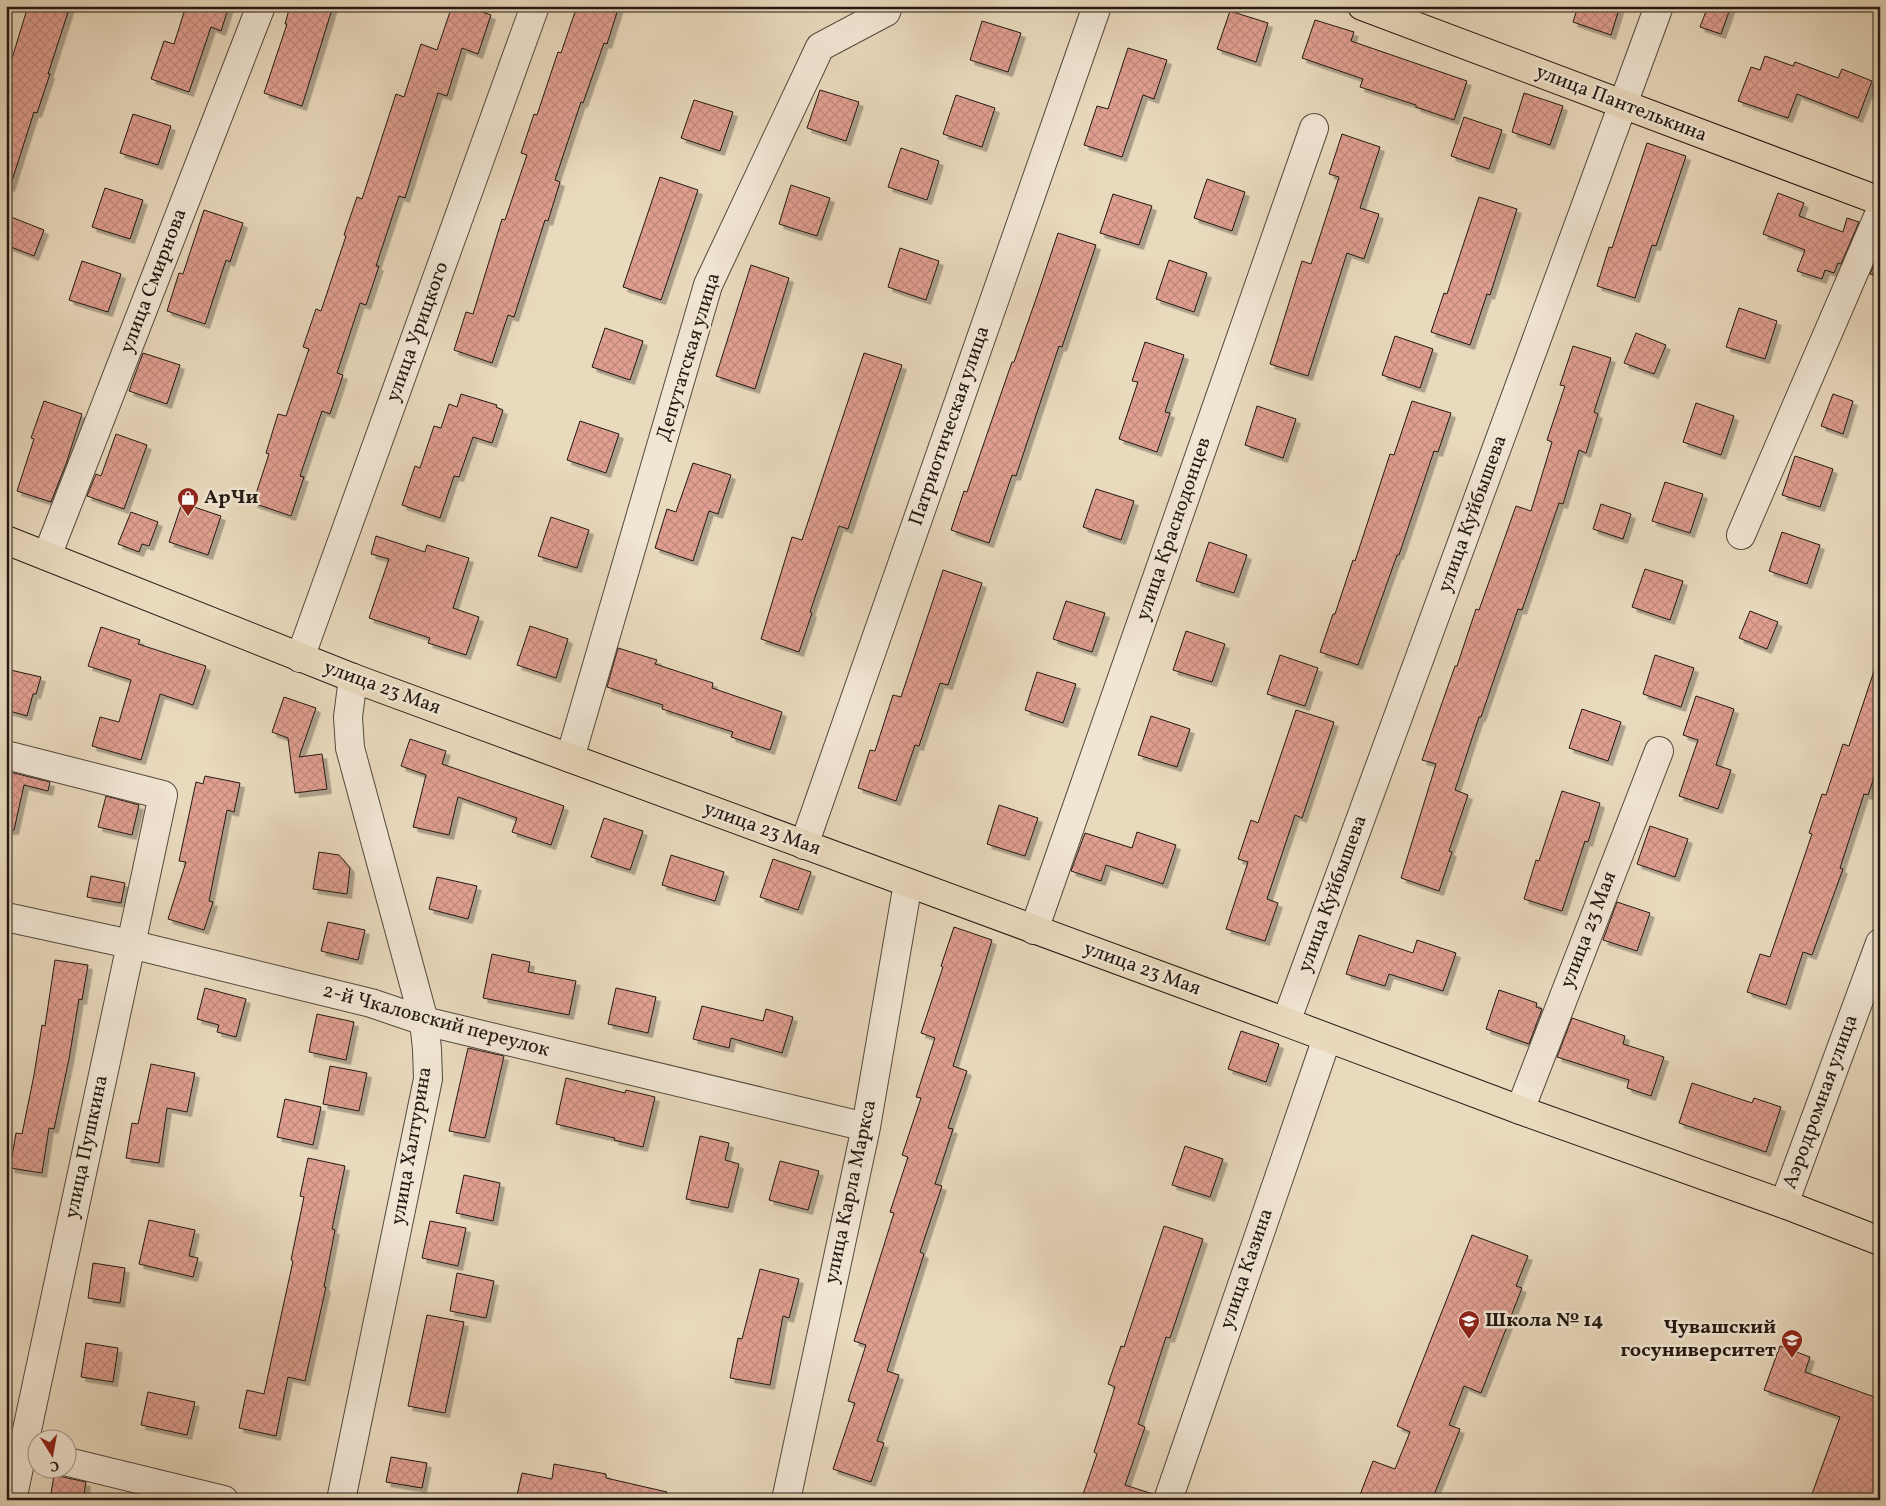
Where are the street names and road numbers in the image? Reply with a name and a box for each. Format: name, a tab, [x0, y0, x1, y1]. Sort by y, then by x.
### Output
street label: улица Пантелькина	[1531, 58, 1711, 150]
street label: улица Смирнова	[114, 205, 194, 357]
street label: улица Урицкого	[380, 258, 456, 406]
street label: Депутатская улица	[650, 269, 728, 445]
street label: Патриотическая улица	[903, 322, 997, 530]
street label: улица Куйбышева	[1431, 431, 1515, 597]
street label: улица Краснодонцев	[1129, 433, 1219, 625]
street label: улица 23 Мая	[319, 654, 445, 722]
street label: улица 23 Мая	[699, 795, 825, 863]
street label: улица Куйбышева	[1291, 811, 1375, 977]
street label: улица 23 Мая	[1554, 868, 1624, 992]
street label: улица 23 Мая	[1079, 935, 1205, 1003]
street label: 2-й Чкаловский переулок	[319, 977, 553, 1065]
street label: Аэродромная улица	[1776, 1011, 1866, 1193]
street label: улица Халтурина	[384, 1065, 440, 1227]
street label: улица Пушкина	[58, 1072, 116, 1221]
street label: улица Карла Маркса	[818, 1097, 884, 1287]
street label: улица Казина	[1213, 1205, 1281, 1333]

